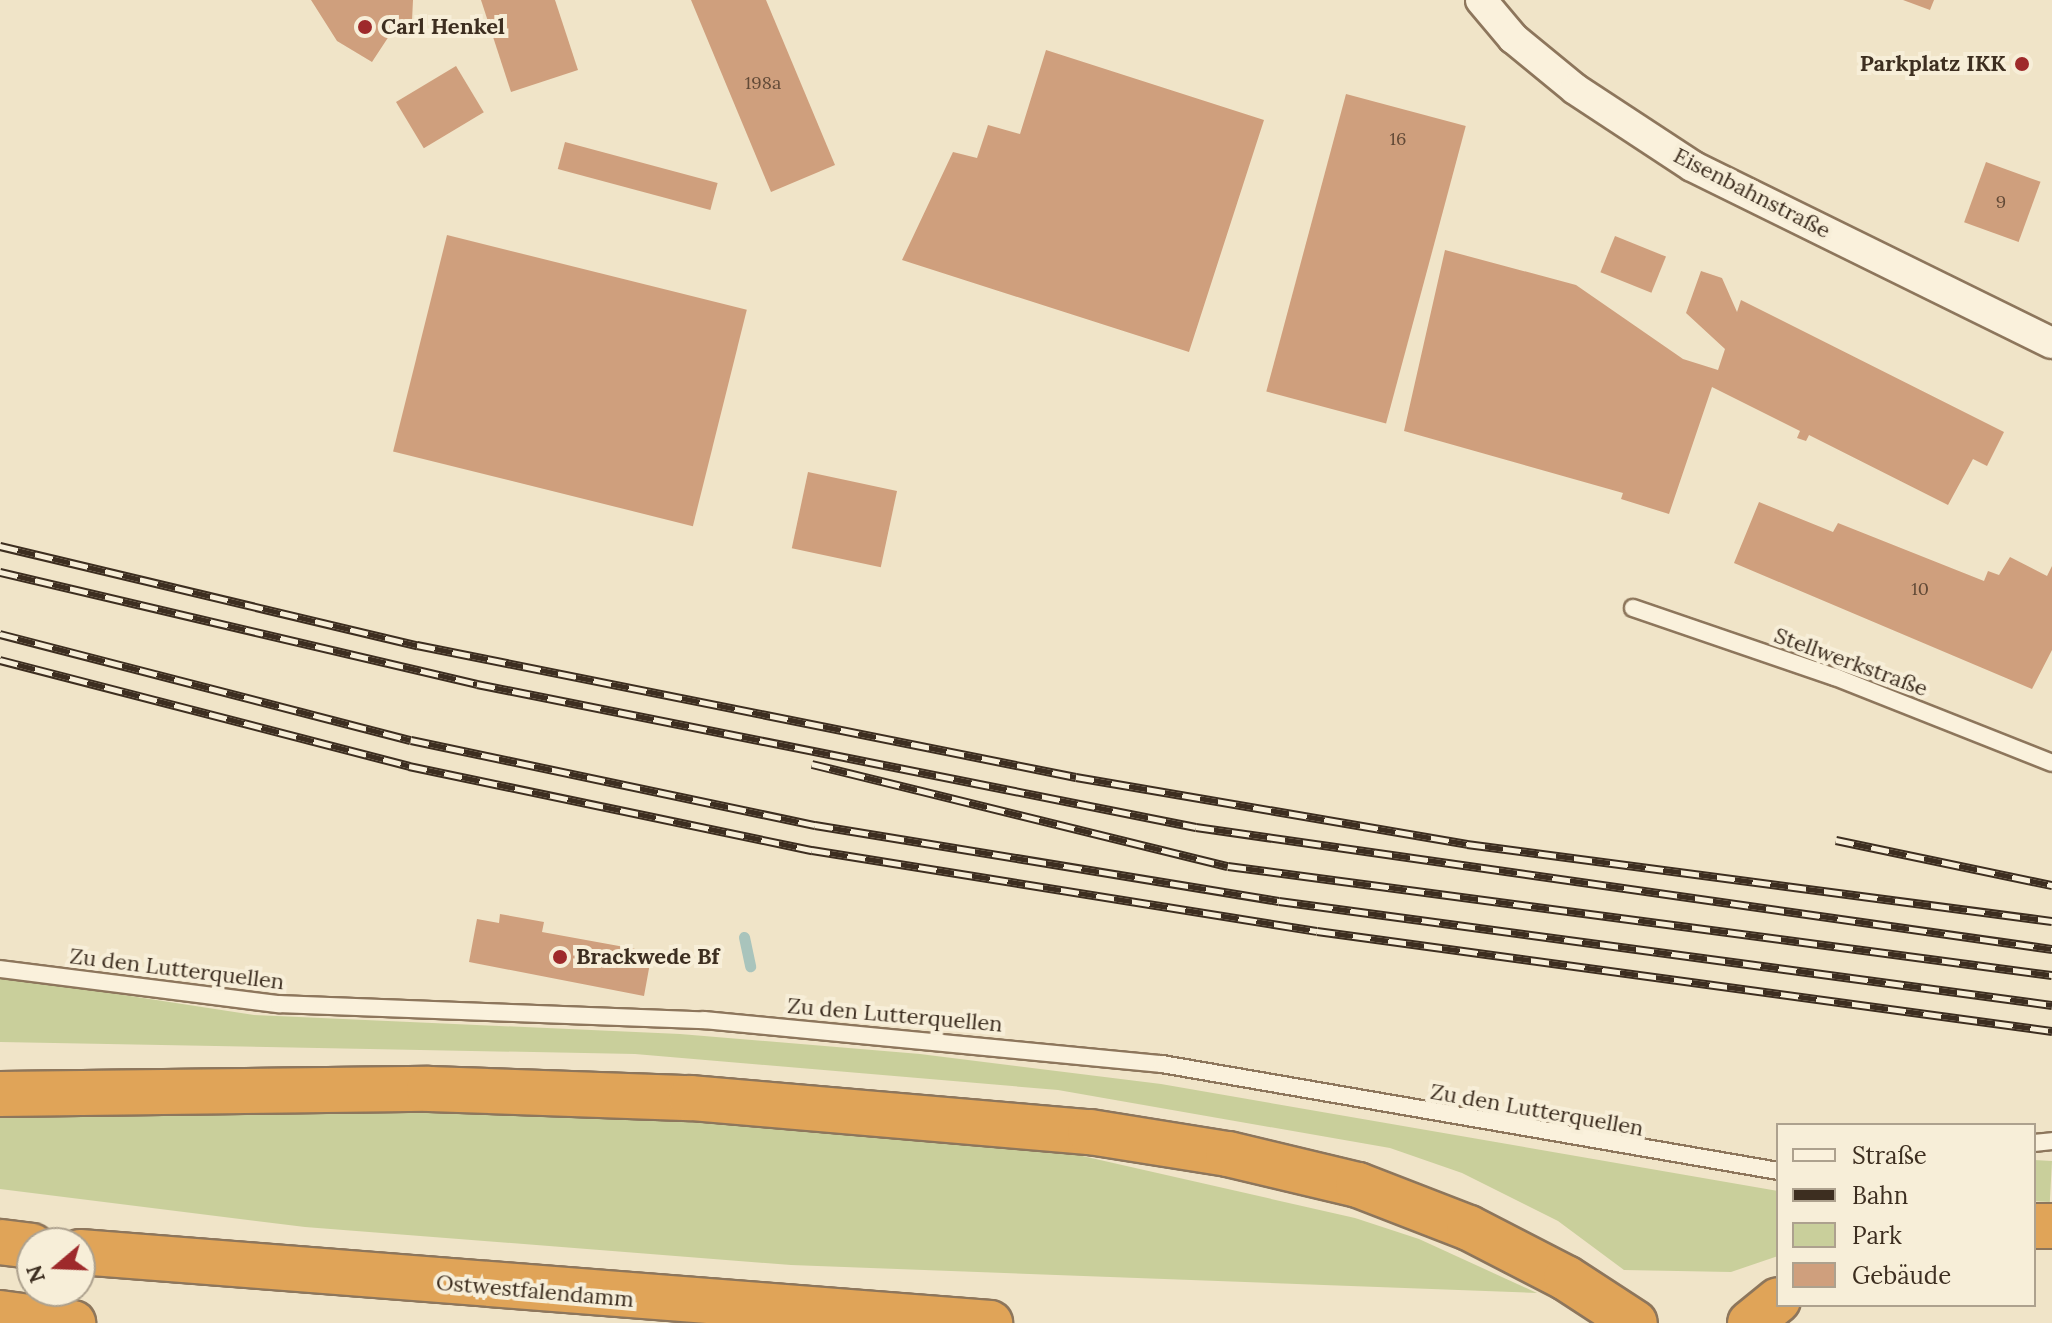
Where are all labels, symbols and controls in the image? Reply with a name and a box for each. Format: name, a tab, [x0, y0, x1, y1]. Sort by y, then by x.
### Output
place label: Carl Henkel	[381, 14, 505, 40]
marker: Carl Henkel	[356, 18, 374, 36]
place label: Parkplatz IKK	[1860, 51, 2006, 77]
marker: Parkplatz IKK	[2013, 55, 2031, 73]
house number: 198a	[745, 72, 781, 94]
house number: 16	[1390, 128, 1406, 150]
street label: Eisenbahnstraße	[1669, 142, 1835, 244]
house number: 9	[1996, 191, 2006, 213]
house number: 10	[1911, 578, 1929, 600]
street label: Stellwerkstraße	[1771, 622, 1931, 702]
street label: Zu den Lutterquellen	[68, 943, 286, 995]
place label: Brackwede Bf	[576, 944, 719, 970]
marker: Brackwede Bf	[551, 948, 569, 966]
street label: Zu den Lutterquellen	[786, 992, 1004, 1038]
street label: Zu den Lutterquellen	[1428, 1078, 1646, 1142]
legend	[1776, 1123, 2036, 1307]
text: Straße	[1852, 1140, 1927, 1171]
text: Bahn	[1852, 1180, 1908, 1211]
text: Park	[1852, 1220, 1902, 1251]
north arrow	[16, 1227, 96, 1307]
text: Gebäude	[1852, 1260, 1951, 1291]
text: N	[19, 1262, 51, 1287]
street label: Ostwestfalendamm	[435, 1269, 635, 1313]

